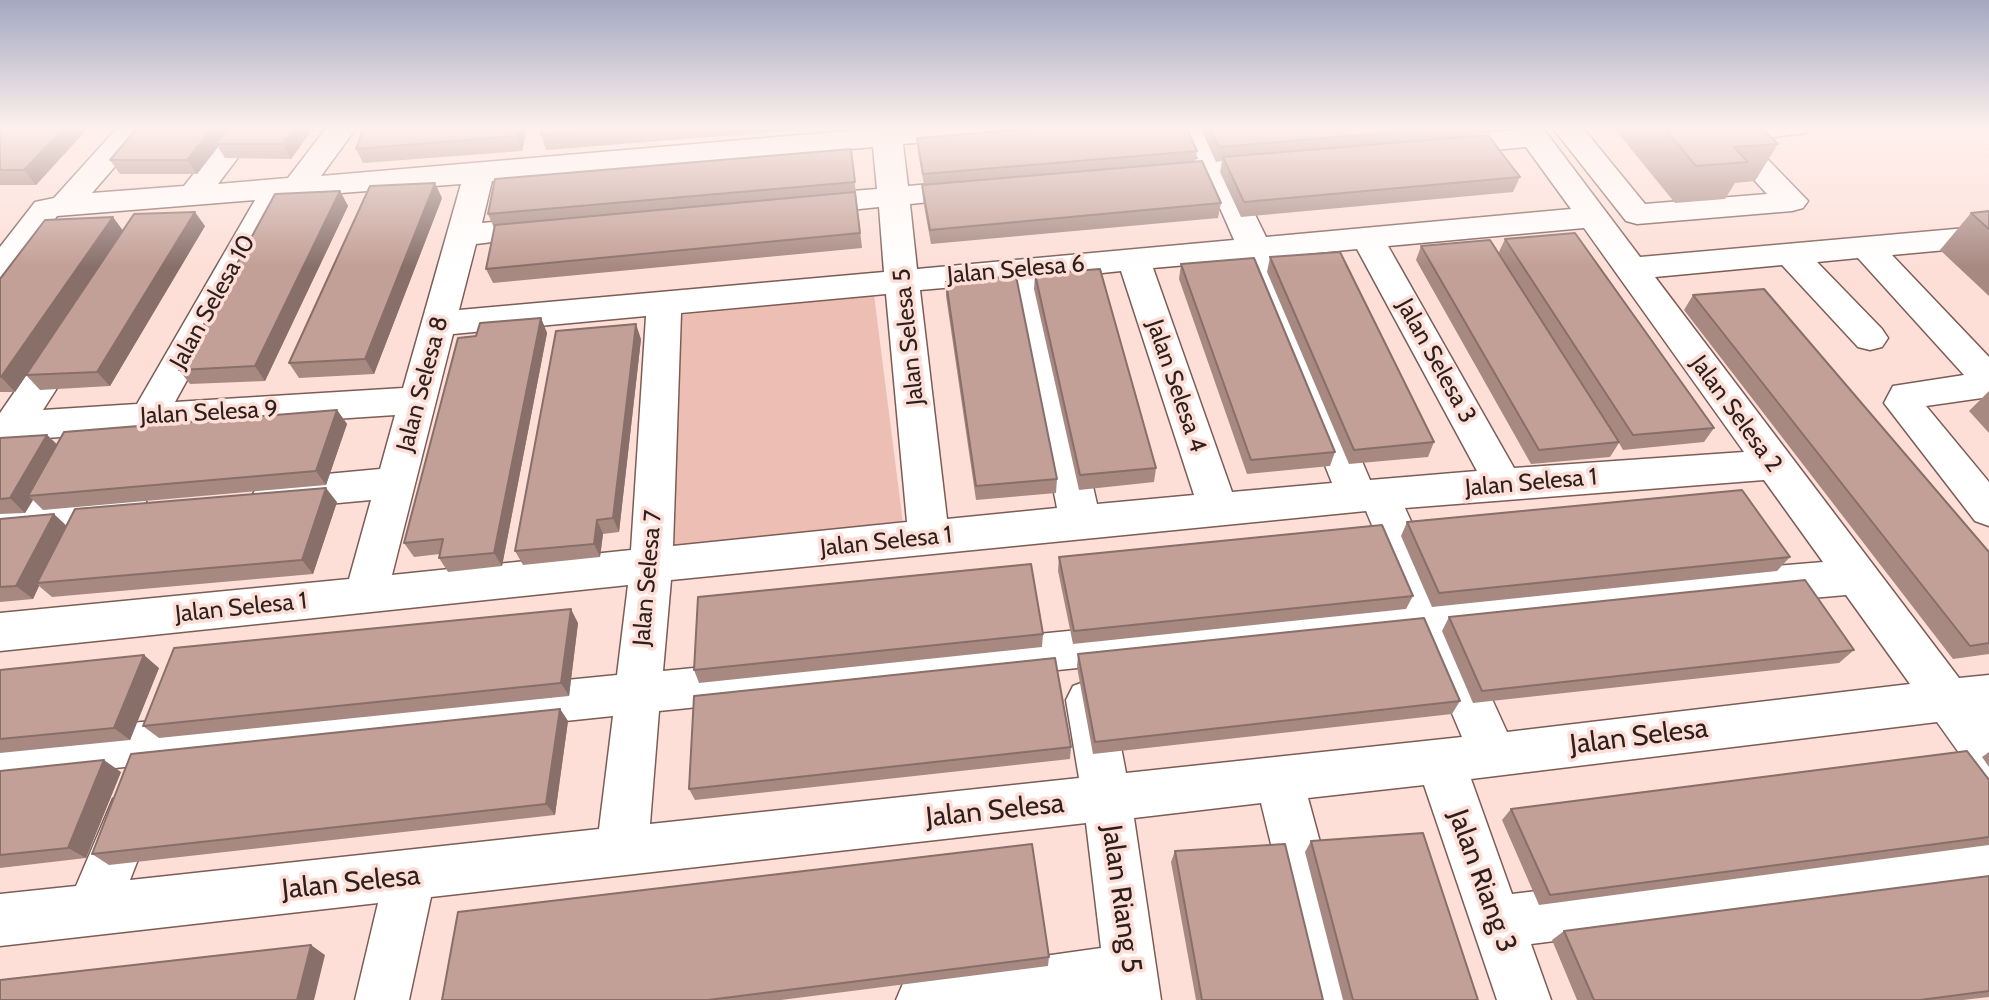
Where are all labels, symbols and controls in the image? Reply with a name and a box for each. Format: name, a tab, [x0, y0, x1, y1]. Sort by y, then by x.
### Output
street label: Jalan Selesa 10	[164, 230, 262, 374]
street label: Jalan Selesa 6	[946, 250, 1086, 290]
street label: Jalan Selesa 5	[887, 267, 931, 407]
street label: Jalan Selesa 3	[1390, 294, 1482, 428]
street label: Jalan Selesa 8	[391, 313, 455, 455]
street label: Jalan Selesa 4	[1140, 316, 1212, 456]
street label: Jalan Selesa 2	[1684, 350, 1788, 478]
street label: Jalan Selesa 9	[139, 395, 279, 431]
street label: Jalan Selesa 1	[1464, 463, 1598, 503]
street label: Jalan Selesa 7	[628, 509, 668, 647]
street label: Jalan Selesa 1	[819, 521, 953, 563]
street label: Jalan Selesa 1	[174, 587, 308, 629]
street label: Jalan Selesa	[1568, 712, 1710, 762]
street label: Jalan Selesa	[924, 787, 1066, 835]
street label: Jalan Riang 3	[1441, 805, 1523, 957]
street label: Jalan Riang 5	[1094, 823, 1148, 975]
street label: Jalan Selesa	[280, 859, 422, 907]

